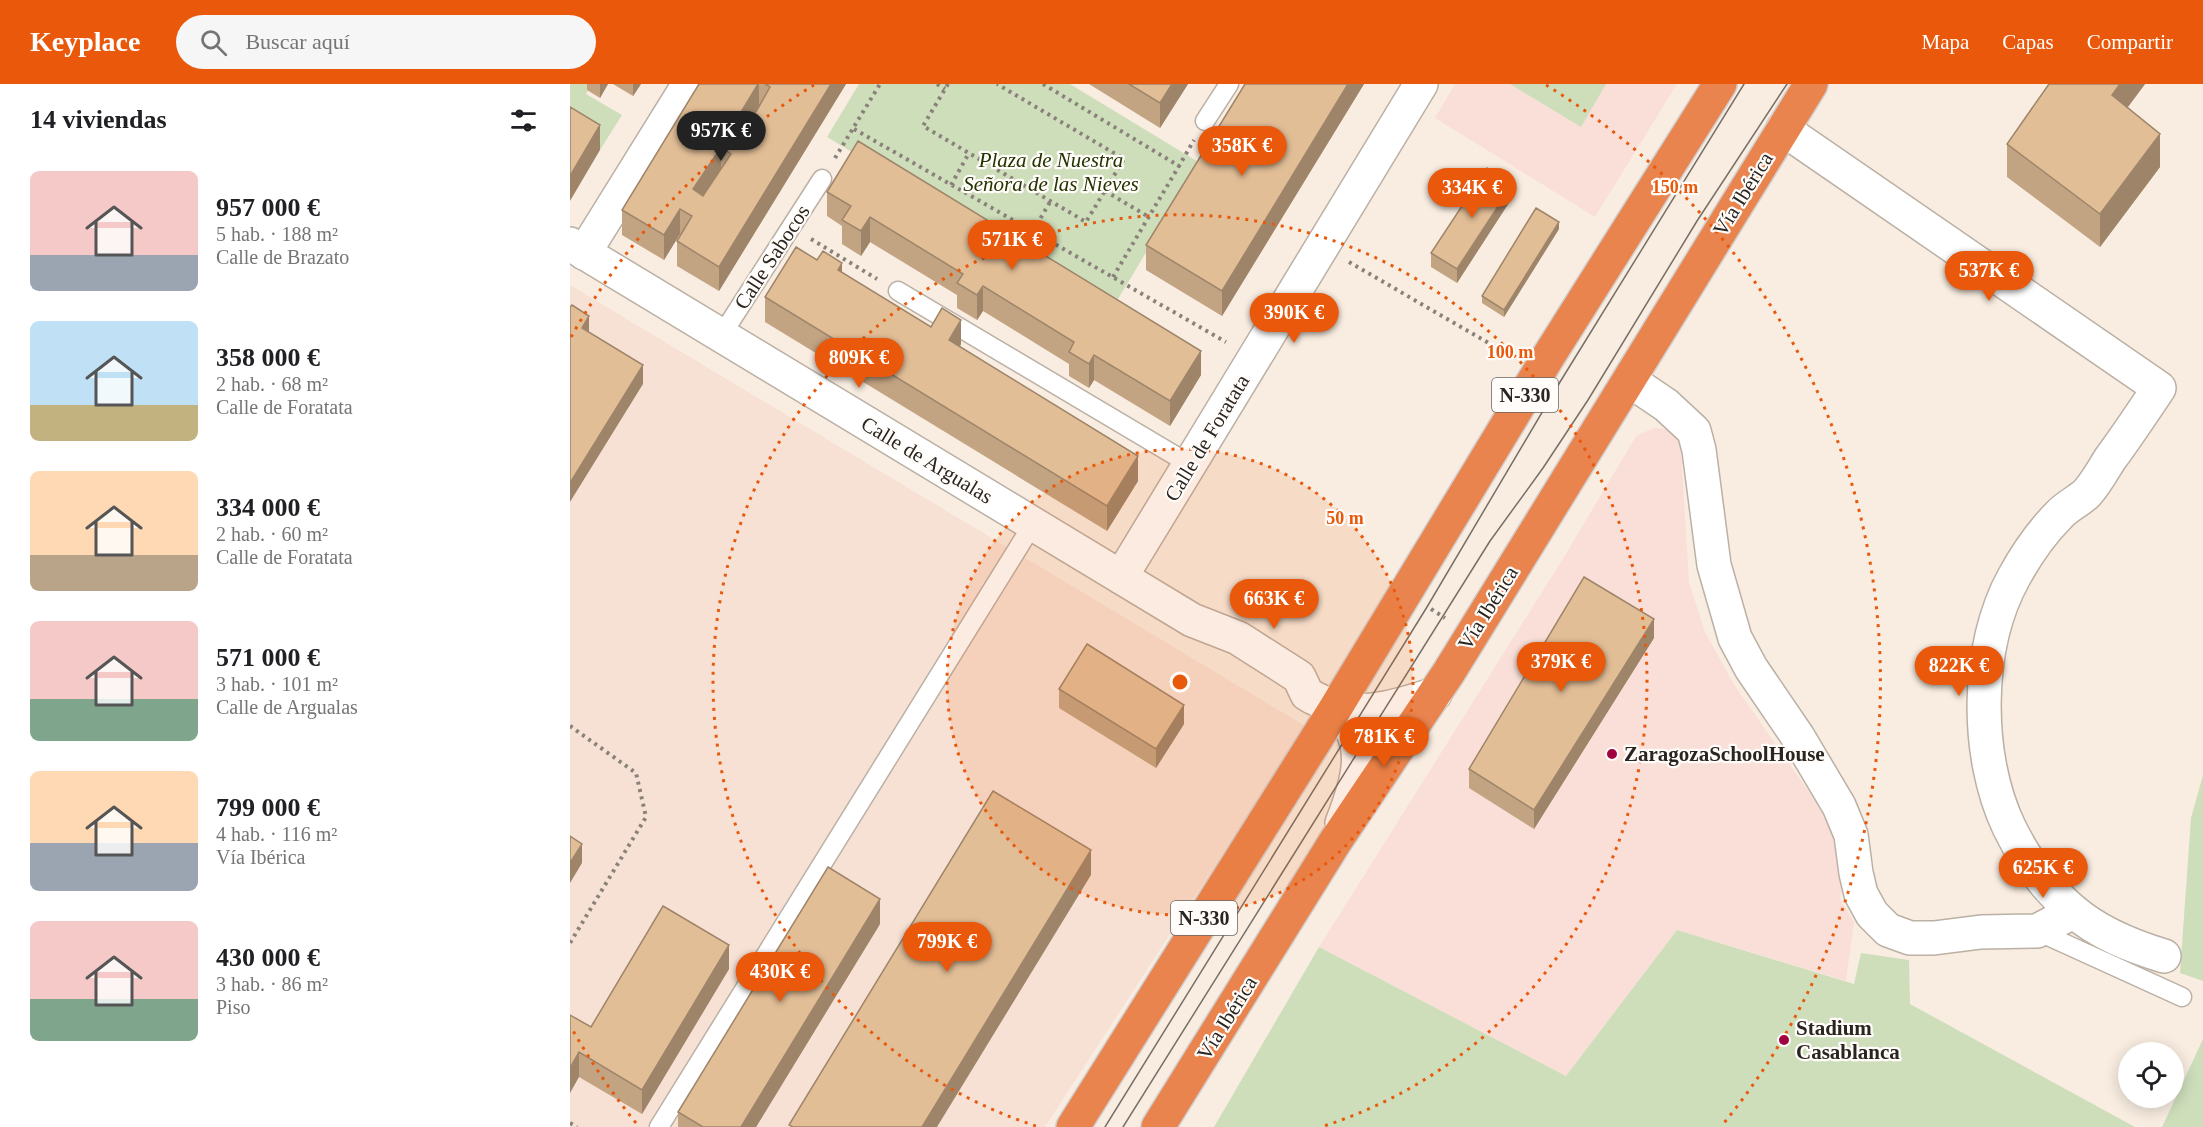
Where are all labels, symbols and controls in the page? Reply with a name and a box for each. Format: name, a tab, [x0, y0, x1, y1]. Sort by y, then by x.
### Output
search box	[176, 15, 596, 69]
text: Keyplace	[30, 26, 140, 57]
icon: search	[197, 26, 230, 59]
text: Buscar aquí	[245, 29, 350, 54]
text: Mapa	[1922, 30, 1969, 54]
text: Capas	[2002, 30, 2054, 54]
text: Compartir	[2087, 30, 2173, 54]
icon: filters	[507, 104, 540, 137]
text: 14 viviendas	[30, 105, 167, 134]
pin: 957K €	[672, 111, 770, 162]
text: 957K €	[691, 119, 751, 141]
pin: 358K €	[1193, 126, 1291, 177]
text: 358K €	[1212, 134, 1272, 156]
street label: Vía Ibérica	[1708, 147, 1778, 240]
park label: Plaza de Nuestra Señora de las Nieves	[963, 148, 1139, 196]
pin: 334K €	[1423, 168, 1521, 219]
text: 334K €	[1442, 176, 1502, 198]
text: 150 m	[1652, 177, 1698, 197]
text: 957 000 €	[216, 193, 320, 222]
icon: home	[78, 195, 150, 267]
street label: Calle Sabocos	[729, 200, 815, 314]
pin: 571K €	[963, 220, 1061, 271]
text: 5 hab. · 188 m²	[216, 223, 338, 245]
text: 571K €	[982, 228, 1042, 250]
text: Calle de Brazato	[216, 246, 349, 268]
pin: 537K €	[1940, 251, 2038, 302]
text: 537K €	[1959, 259, 2019, 281]
pin: 390K €	[1245, 293, 1343, 344]
text: 390K €	[1264, 301, 1324, 323]
pin: 809K €	[810, 338, 908, 389]
text: 100 m	[1487, 342, 1533, 362]
text: 358 000 €	[216, 343, 320, 372]
icon: home	[78, 345, 150, 417]
text: 809K €	[829, 346, 889, 368]
street label: Calle de Foratata	[1160, 370, 1255, 506]
text: 2 hab. · 68 m²	[216, 373, 328, 395]
road number: N-330	[1492, 378, 1558, 412]
text: Calle de Foratata	[216, 396, 353, 418]
street label: Calle de Argualas	[857, 411, 997, 509]
text: 334 000 €	[216, 493, 320, 522]
icon: home	[78, 495, 150, 567]
text: 50 m	[1326, 508, 1364, 528]
text: 2 hab. · 60 m²	[216, 523, 328, 545]
text: Calle de Foratata	[216, 546, 353, 568]
street label: Vía Ibérica	[1453, 561, 1523, 654]
pin: 663K €	[1225, 579, 1323, 630]
text: 663K €	[1244, 587, 1304, 609]
pin: 379K €	[1512, 642, 1610, 693]
text: 571 000 €	[216, 643, 320, 672]
icon: home	[78, 645, 150, 717]
pin: 822K €	[1910, 646, 2008, 697]
text: 379K €	[1531, 650, 1591, 672]
text: 822K €	[1929, 654, 1989, 676]
centre of rings	[1170, 672, 1190, 692]
text: 3 hab. · 101 m²	[216, 673, 338, 695]
text: Calle de Argualas	[216, 696, 358, 718]
pin: 781K €	[1335, 717, 1433, 768]
text: 781K €	[1354, 725, 1414, 747]
place label: ZaragozaSchoolHouse	[1624, 742, 1825, 766]
marker: ZaragozaSchoolHouse	[1605, 747, 1619, 761]
text: 799 000 €	[216, 793, 320, 822]
icon: home	[78, 795, 150, 867]
text: 4 hab. · 116 m²	[216, 823, 337, 845]
text: Vía Ibérica	[216, 846, 305, 868]
pin: 625K €	[1994, 848, 2092, 899]
text: 625K €	[2013, 856, 2073, 878]
road number: N-330	[1171, 901, 1237, 935]
pin: 799K €	[898, 922, 996, 973]
text: 799K €	[917, 930, 977, 952]
text: 430 000 €	[216, 943, 320, 972]
icon: home	[78, 945, 150, 1017]
pin: 430K €	[731, 952, 829, 1003]
text: 430K €	[750, 960, 810, 982]
street label: Vía Ibérica	[1192, 971, 1262, 1064]
text: 3 hab. · 86 m²	[216, 973, 328, 995]
text: Piso	[216, 996, 250, 1018]
place label: Stadium Casablanca	[1796, 1016, 1900, 1064]
marker: Stadium Casablanca	[1777, 1033, 1791, 1047]
map controls	[2118, 1042, 2184, 1108]
button: locate	[2118, 1042, 2184, 1108]

